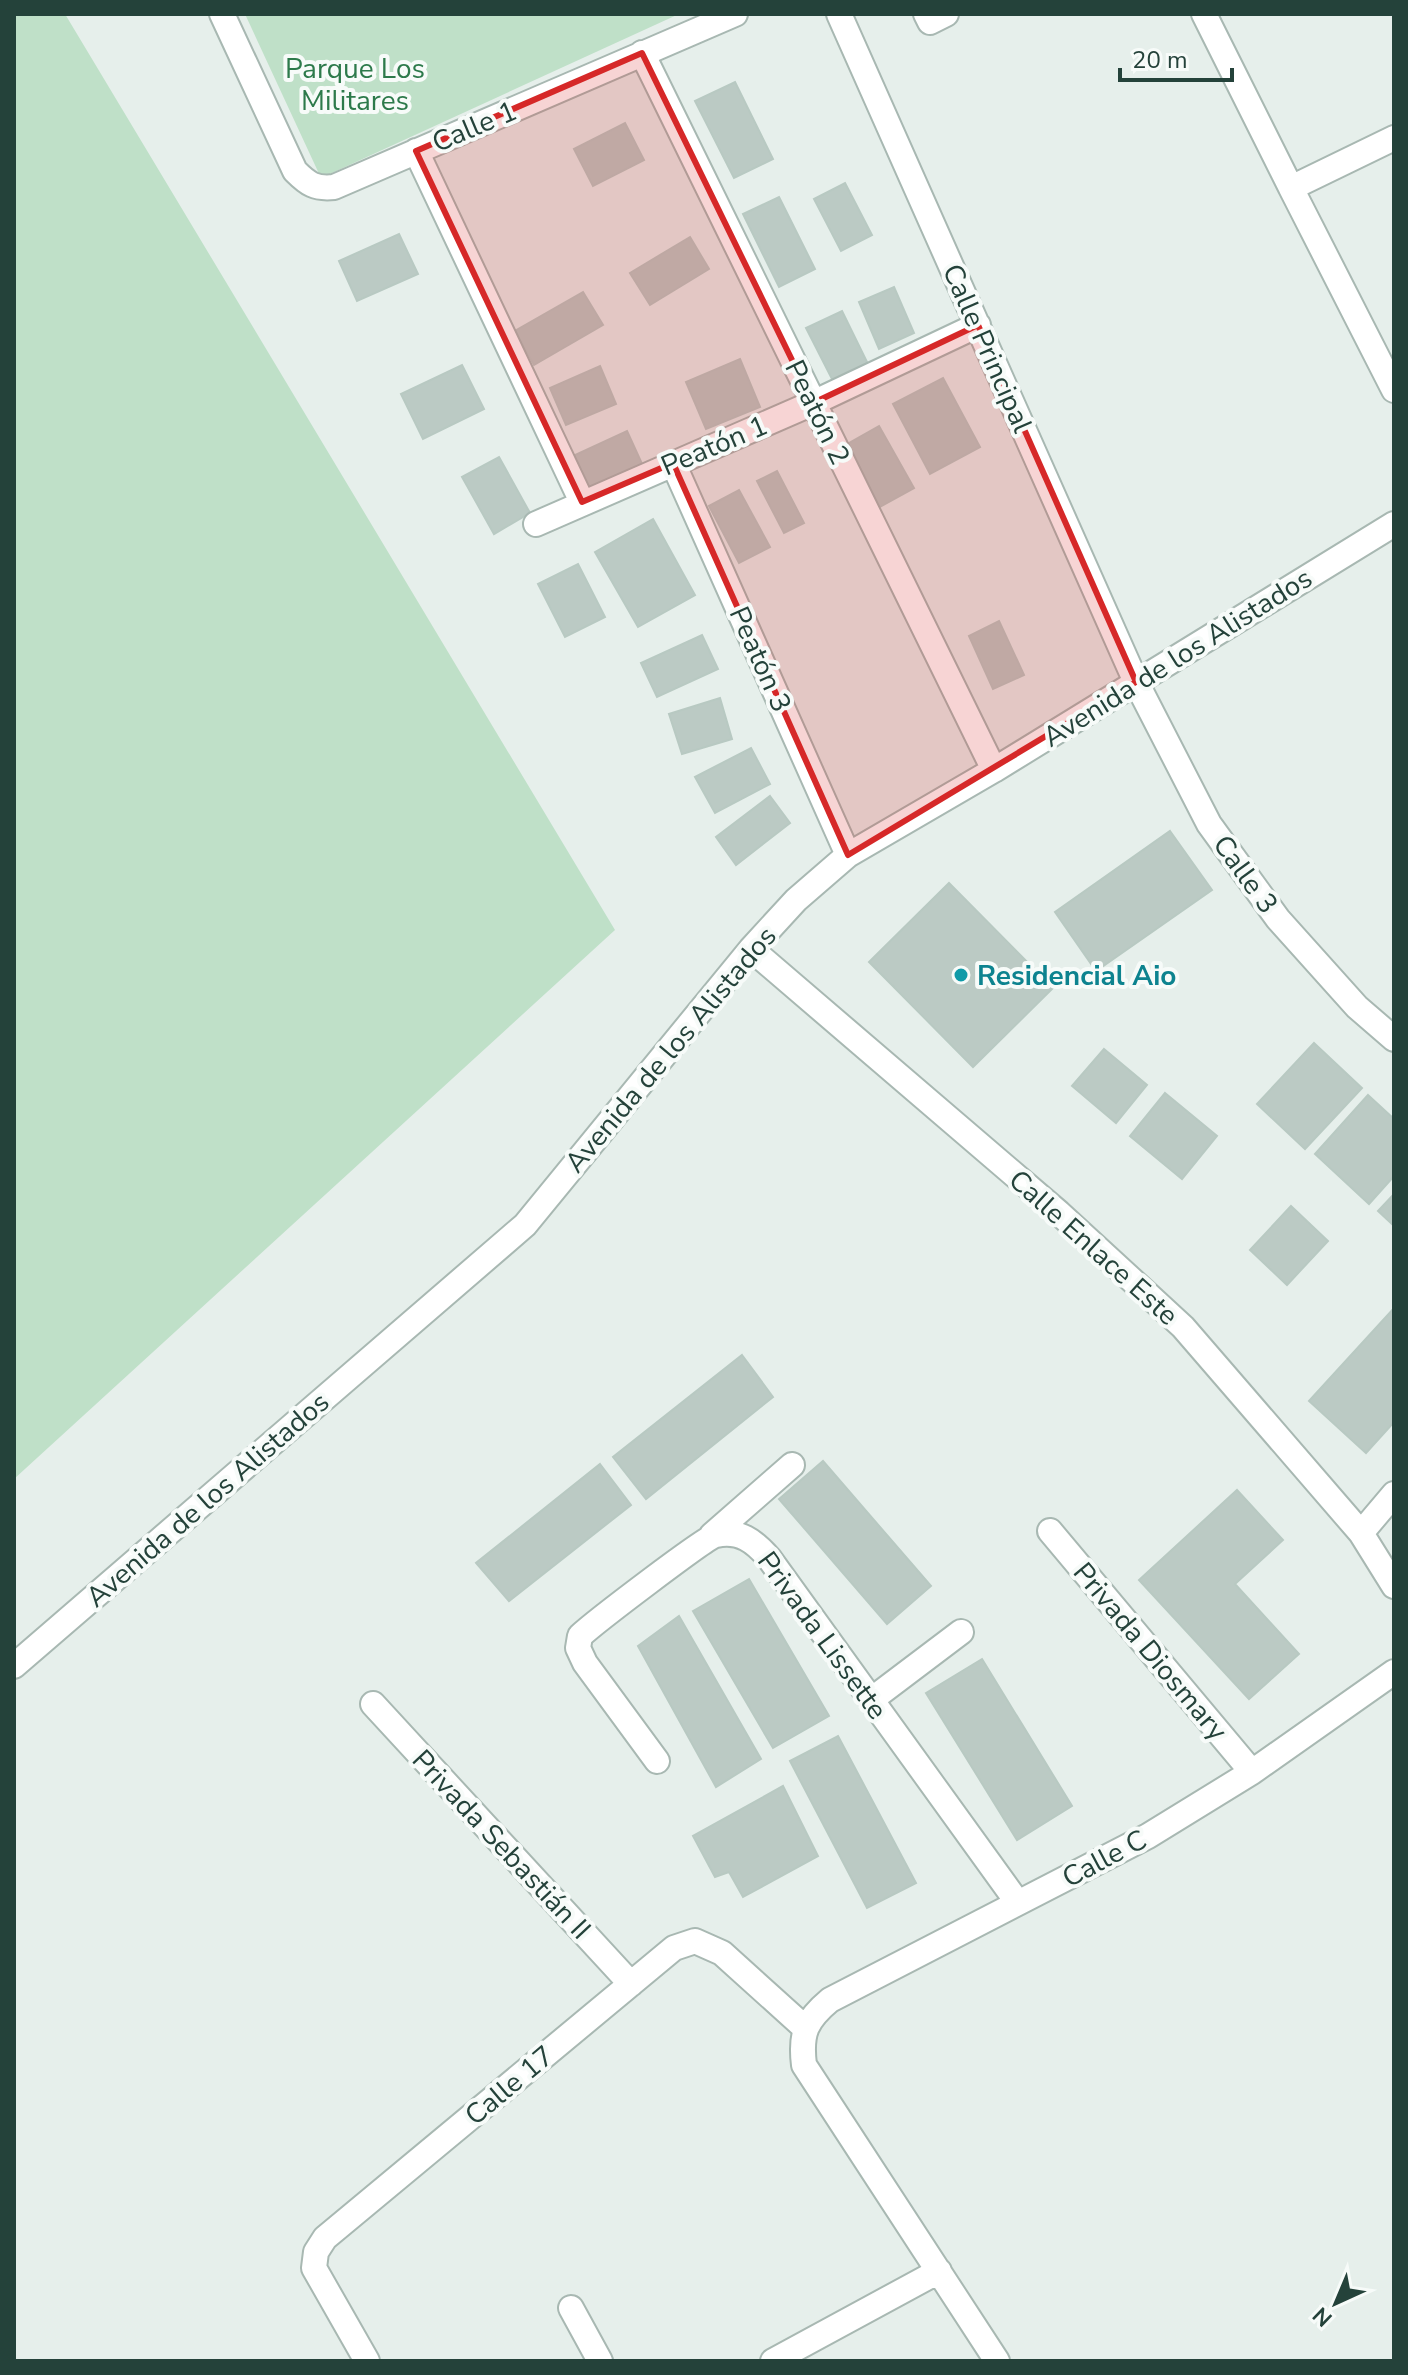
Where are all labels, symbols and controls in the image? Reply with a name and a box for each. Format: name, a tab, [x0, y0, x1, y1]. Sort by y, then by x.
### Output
scale bar	[1120, 32, 1232, 82]
text: 20 m	[1132, 44, 1188, 76]
park label: Parque Los Militares	[285, 50, 425, 120]
street label: Calle 1	[426, 92, 523, 162]
street label: Calle Principal	[933, 258, 1041, 439]
street label: Peatón 2	[775, 354, 859, 471]
street label: Peatón 1	[655, 407, 773, 485]
street label: Avenida de los Alistados	[1036, 559, 1319, 756]
street label: Peatón 3	[720, 601, 800, 718]
street label: Calle 3	[1204, 828, 1287, 922]
street label: Avenida de los Alistados	[556, 918, 785, 1181]
place label: Residencial Aio	[977, 957, 1176, 995]
marker: Residencial Aio	[952, 966, 970, 984]
street label: Calle Enlace Este	[1000, 1161, 1186, 1334]
street label: Avenida de los Alistados	[78, 1383, 337, 1616]
street label: Privada Lissette	[748, 1544, 896, 1727]
street label: Privada Diosmary	[1064, 1555, 1236, 1749]
street label: Privada Sebastián II	[403, 1742, 599, 1948]
street label: Calle C	[1056, 1821, 1153, 1897]
street label: Calle 17	[457, 2037, 562, 2134]
north arrow	[1296, 2263, 1376, 2343]
text: N	[1306, 2300, 1339, 2333]

